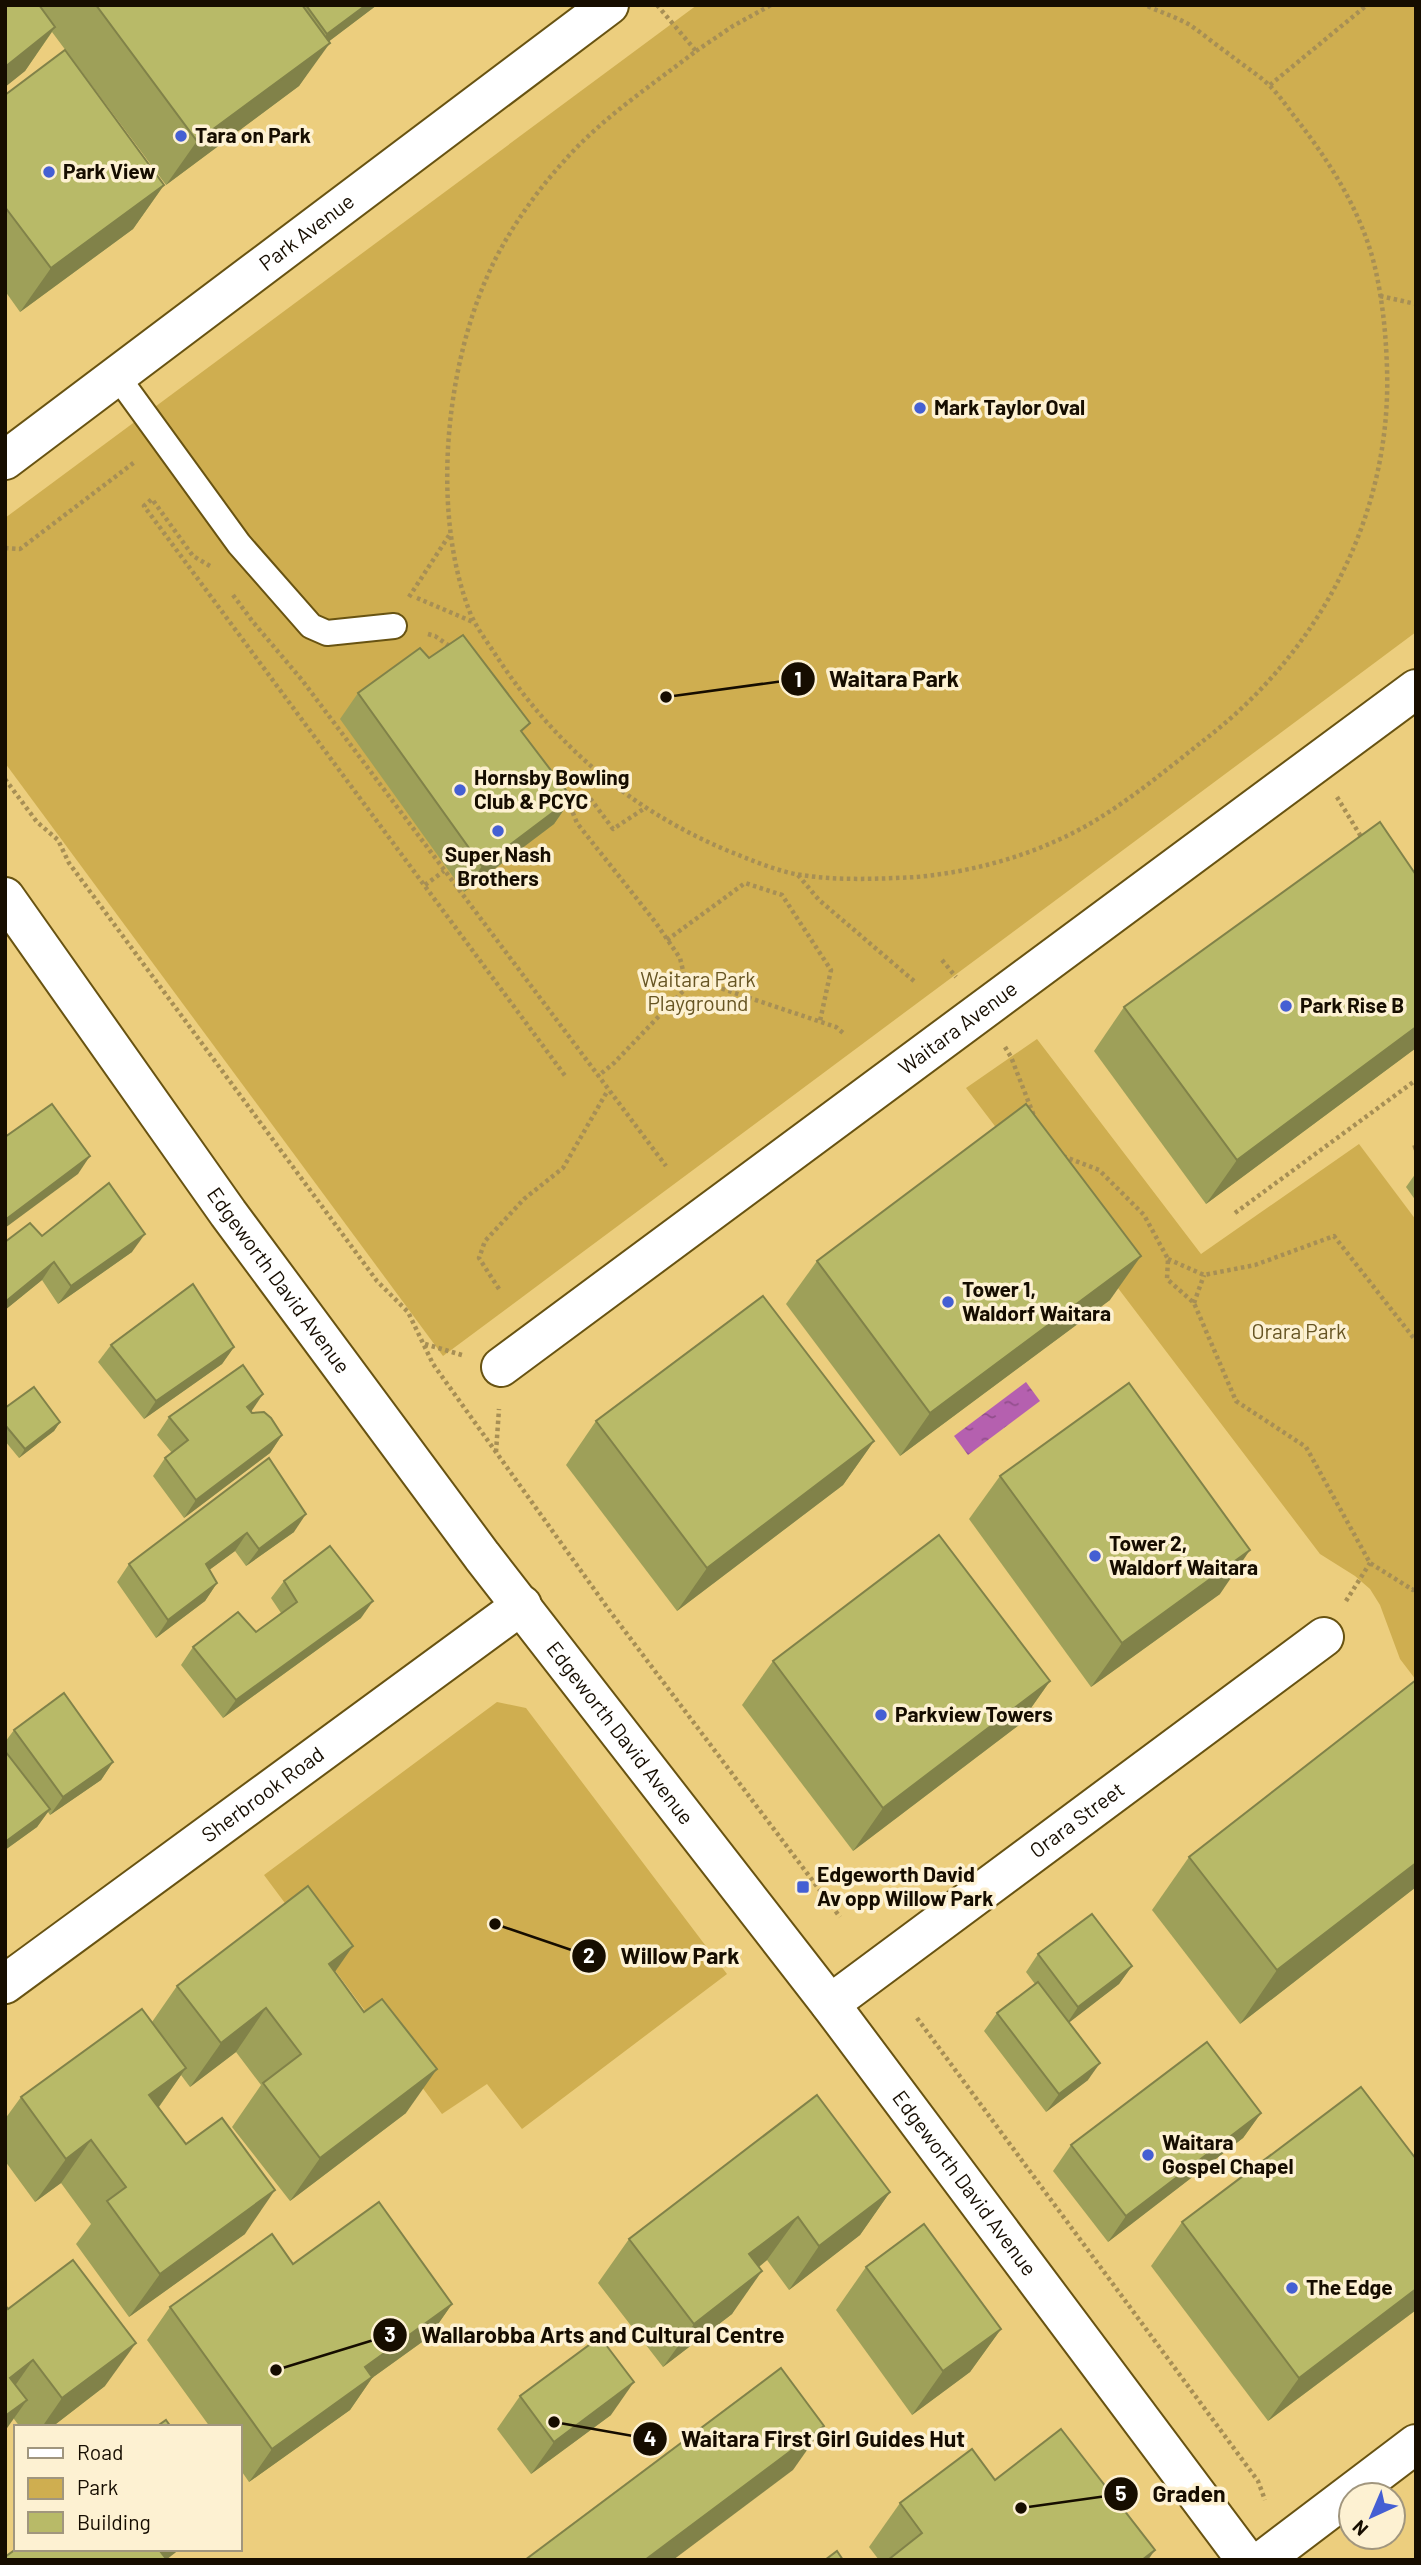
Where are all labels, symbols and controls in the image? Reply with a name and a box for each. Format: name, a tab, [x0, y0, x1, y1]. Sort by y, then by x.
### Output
place label: Tara on Park	[195, 122, 311, 147]
marker: Tara on Park	[173, 128, 189, 144]
place label: Park View	[63, 158, 156, 183]
marker: Park View	[41, 164, 57, 180]
street label: Park Avenue	[254, 188, 358, 275]
place label: Mark Taylor Oval	[934, 394, 1085, 419]
marker: Mark Taylor Oval	[912, 400, 928, 416]
callout: Waitara Park	[780, 657, 973, 701]
text: Waitara Park	[829, 664, 959, 692]
text: 1	[794, 666, 802, 691]
place label: Hornsby Bowling Club & PCYC	[474, 764, 629, 813]
marker: Hornsby Bowling Club & PCYC	[452, 782, 468, 798]
marker: Super Nash Brothers	[490, 823, 506, 839]
place label: Super Nash Brothers	[445, 841, 551, 890]
park label: Waitara Park Playground	[640, 966, 756, 1015]
street label: Waitara Avenue	[893, 975, 1021, 1079]
place label: Park Rise B	[1300, 992, 1404, 1017]
marker: Park Rise B	[1278, 998, 1294, 1014]
street label: Edgeworth David Avenue	[203, 1182, 356, 1378]
place label: Tower 1, Waldorf Waitara	[962, 1276, 1111, 1325]
marker: Tower 1, Waldorf Waitara	[940, 1294, 956, 1310]
park label: Orara Park	[1251, 1318, 1347, 1343]
place label: Tower 2, Waldorf Waitara	[1109, 1530, 1258, 1579]
marker: Tower 2, Waldorf Waitara	[1087, 1548, 1103, 1564]
street label: Edgeworth David Avenue	[542, 1636, 700, 1829]
place label: Parkview Towers	[895, 1701, 1053, 1726]
marker: Parkview Towers	[873, 1707, 889, 1723]
street label: Sherbrook Road	[196, 1741, 328, 1847]
street label: Orara Street	[1024, 1776, 1128, 1862]
place label: Edgeworth David Av opp Willow Park	[817, 1861, 993, 1910]
marker: Edgeworth David Av opp Willow Park	[795, 1879, 811, 1895]
callout: Willow Park	[571, 1934, 753, 1978]
text: Willow Park	[621, 1941, 739, 1969]
text: 2	[583, 1942, 595, 1967]
street label: Edgeworth David Avenue	[888, 2085, 1043, 2280]
place label: Waitara Gospel Chapel	[1162, 2129, 1294, 2178]
marker: Waitara Gospel Chapel	[1140, 2147, 1156, 2163]
place label: The Edge	[1306, 2274, 1393, 2299]
marker: The Edge	[1284, 2280, 1300, 2296]
callout: Wallarobba Arts and Cultural Centre	[373, 2313, 799, 2357]
text: Wallarobba Arts and Cultural Centre	[421, 2320, 785, 2348]
text: 3	[384, 2321, 396, 2346]
callout: Waitara First Girl Guides Hut	[632, 2417, 979, 2461]
text: Waitara First Girl Guides Hut	[681, 2424, 965, 2452]
legend	[14, 2425, 242, 2551]
text: 4	[644, 2425, 656, 2450]
text: Road	[77, 2439, 123, 2464]
callout: Graden	[1103, 2472, 1239, 2516]
text: Park	[77, 2474, 118, 2499]
text: Graden	[1152, 2479, 1226, 2507]
text: 5	[1115, 2480, 1127, 2505]
north arrow	[1337, 2481, 1407, 2551]
text: Building	[77, 2509, 151, 2534]
text: N	[1347, 2516, 1372, 2541]

